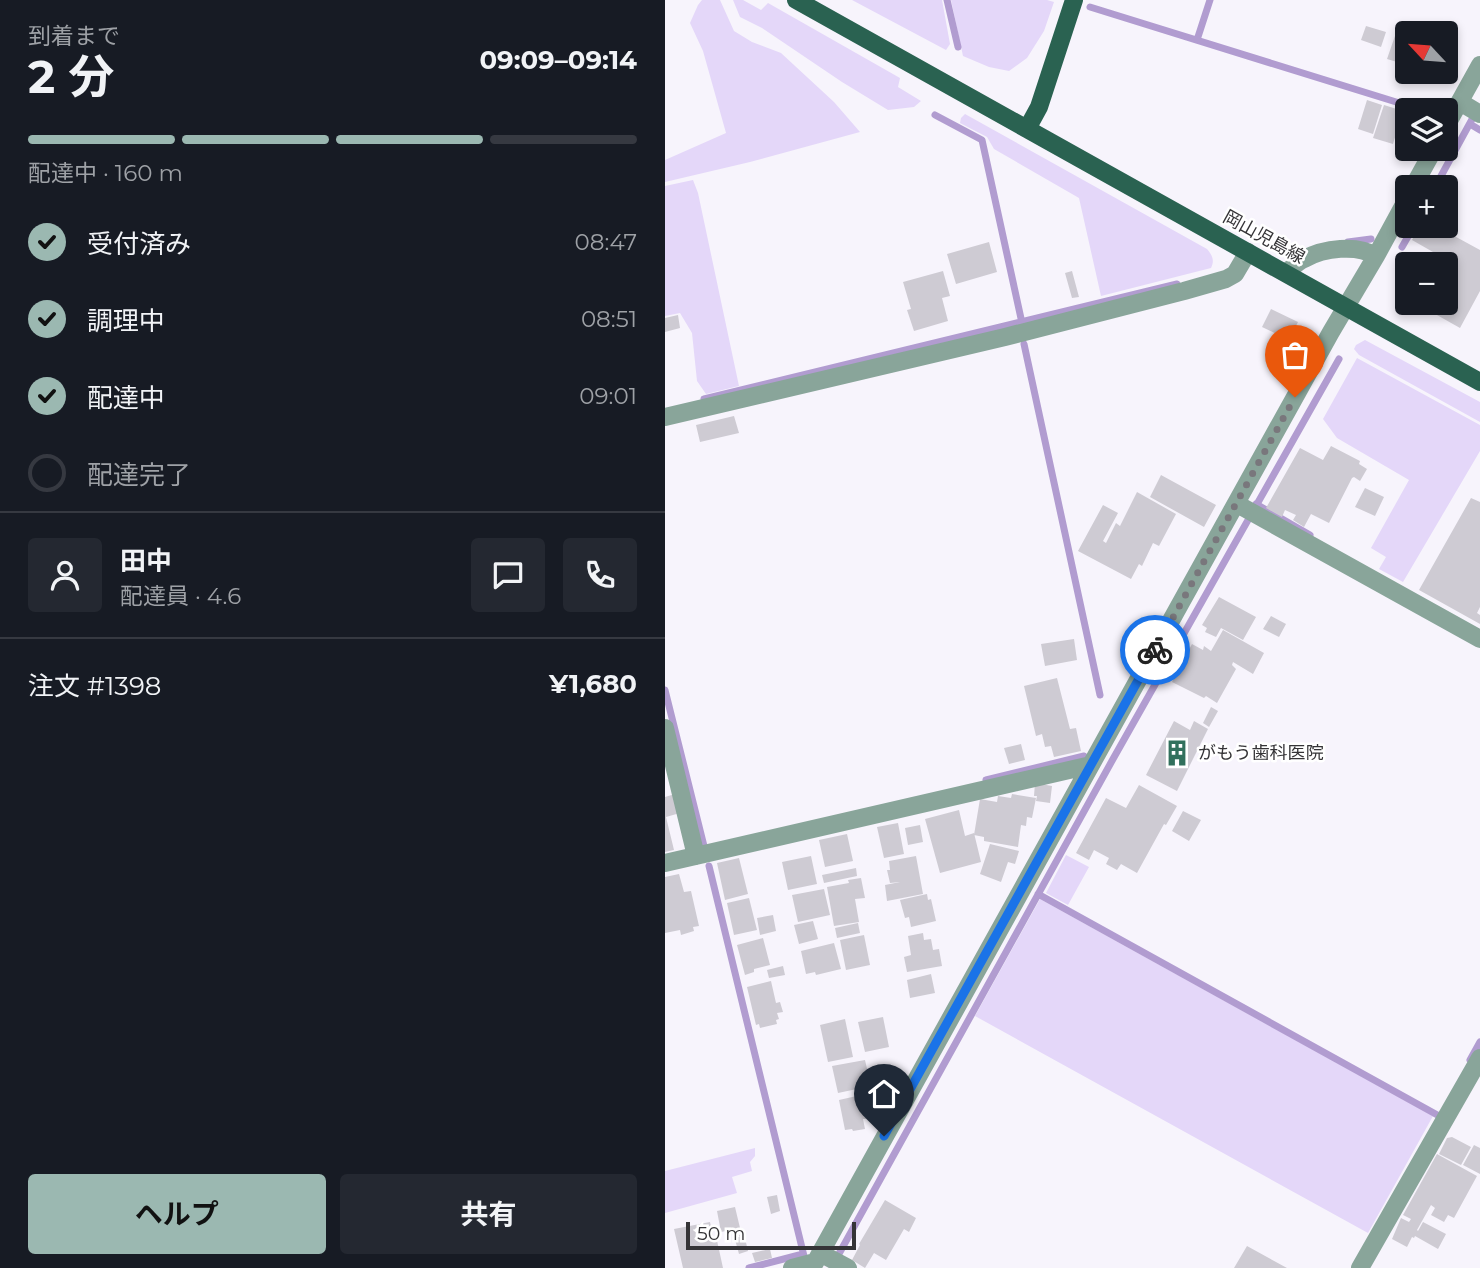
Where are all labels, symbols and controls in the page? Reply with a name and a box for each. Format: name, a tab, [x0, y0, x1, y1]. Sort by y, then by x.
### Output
north arrow	[1395, 21, 1458, 84]
map controls	[1395, 21, 1458, 315]
text: 到着まで	[28, 22, 120, 50]
text: 09:09–09:14	[479, 44, 637, 76]
text: 2 分	[28, 48, 114, 105]
button: layers	[1395, 98, 1458, 161]
text: 配達中 · 160 m	[28, 159, 183, 187]
button: +	[1395, 175, 1458, 238]
street label: 岡山児島線	[1219, 206, 1309, 268]
icon: check	[28, 223, 66, 261]
text: 受付済み	[87, 228, 191, 260]
text: 08:47	[575, 228, 637, 256]
button: −	[1395, 252, 1458, 315]
icon: check	[28, 300, 66, 338]
text: 調理中	[87, 305, 165, 337]
text: 08:51	[581, 305, 637, 333]
pin	[1265, 325, 1325, 397]
icon: bag	[1276, 336, 1314, 374]
icon: check	[28, 377, 66, 415]
text: 配達中	[87, 382, 165, 414]
text: 09:01	[579, 382, 637, 410]
text: 配達完了	[87, 459, 191, 491]
button: person	[28, 538, 102, 612]
button: chat	[471, 538, 545, 612]
button: phone	[563, 538, 637, 612]
text: 田中	[120, 545, 172, 577]
text: 配達員 · 4.6	[120, 582, 241, 610]
courier	[1120, 615, 1190, 685]
icon: bike	[1136, 631, 1174, 669]
text: ¥1,680	[549, 668, 637, 700]
text: 注文 #1398	[28, 670, 161, 702]
building icon: がもう歯科医院	[1162, 738, 1192, 768]
place label: がもう歯科医院	[1198, 742, 1323, 764]
pin	[854, 1064, 914, 1136]
icon: home	[865, 1075, 903, 1113]
button: ヘルプ	[28, 1174, 326, 1254]
button: 共有	[340, 1174, 637, 1254]
scale bar	[686, 1219, 856, 1251]
text: 50 m	[697, 1222, 745, 1245]

